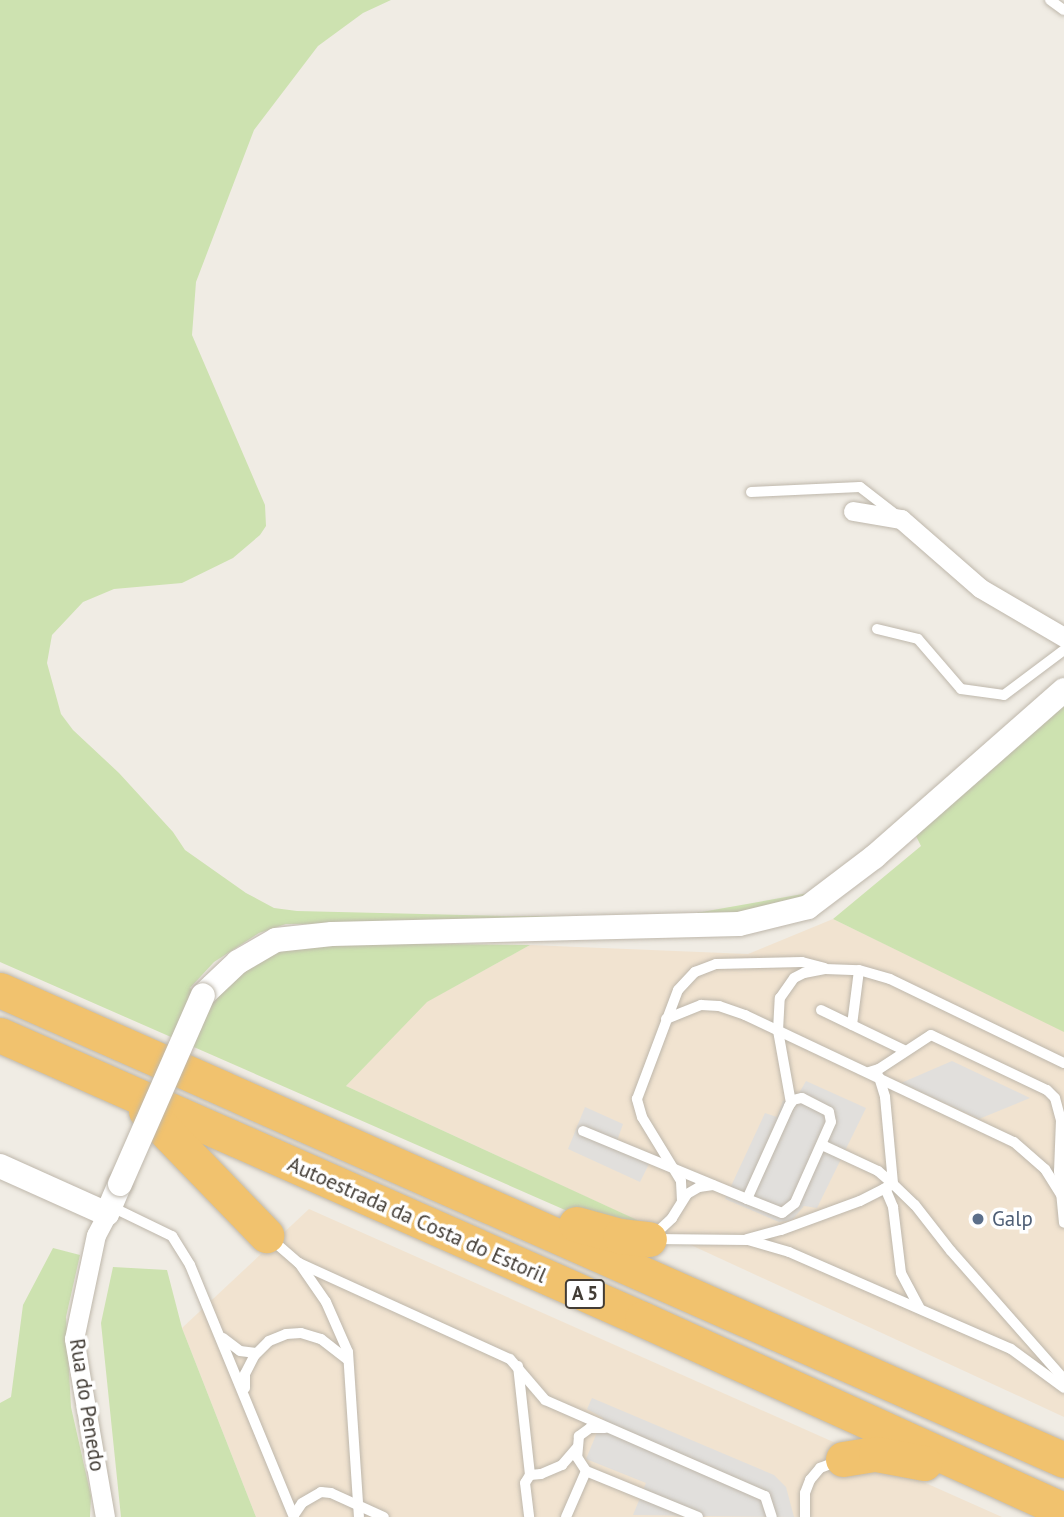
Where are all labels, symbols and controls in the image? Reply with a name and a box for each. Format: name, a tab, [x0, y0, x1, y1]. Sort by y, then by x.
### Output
street label: Autoestrada da Costa do Estoril	[284, 1151, 550, 1289]
place label: Galp	[992, 1206, 1033, 1232]
marker: Galp	[970, 1211, 986, 1227]
road number: A 5	[564, 1278, 606, 1310]
street label: Rua do Penedo	[64, 1337, 110, 1473]

